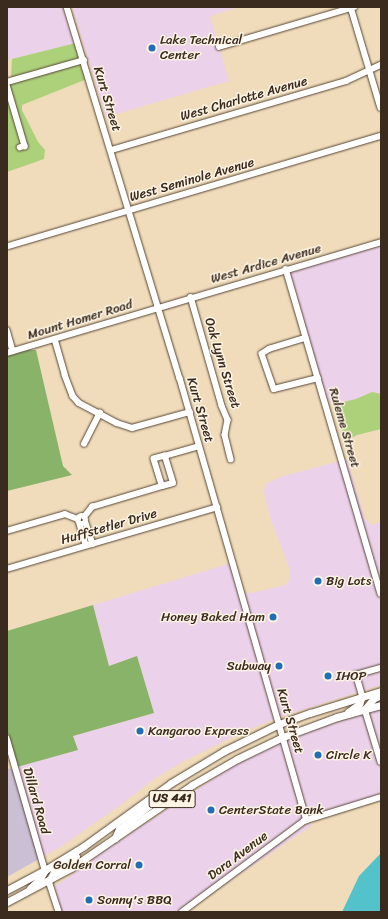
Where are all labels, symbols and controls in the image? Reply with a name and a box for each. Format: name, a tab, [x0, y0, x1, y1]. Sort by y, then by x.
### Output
place label: Lake Technical Center	[160, 33, 243, 64]
marker: Lake Technical Center	[147, 43, 157, 53]
street label: Kurt Street	[90, 65, 124, 133]
street label: West Charlotte Avenue	[179, 73, 309, 125]
street label: West Seminole Avenue	[128, 155, 256, 205]
street label: West Ardice Avenue	[209, 241, 323, 287]
street label: Mount Homer Road	[25, 297, 135, 343]
street label: Oak Lynn Street	[201, 316, 243, 410]
street label: Kurt Street	[183, 376, 217, 444]
street label: Ruleme Street	[325, 386, 363, 470]
street label: Huffstetler Drive	[59, 506, 159, 548]
place label: Big Lots	[326, 573, 372, 589]
marker: Big Lots	[313, 576, 323, 586]
place label: Honey Baked Ham	[161, 609, 265, 625]
marker: Honey Baked Ham	[268, 612, 278, 622]
place label: Subway	[227, 658, 271, 674]
marker: Subway	[274, 661, 284, 671]
place label: IHOP	[336, 668, 366, 684]
marker: IHOP	[323, 671, 333, 681]
street label: Kurt Street	[273, 687, 307, 755]
place label: Kangaroo Express	[148, 723, 249, 739]
marker: Kangaroo Express	[135, 726, 145, 736]
place label: Circle K	[326, 747, 371, 763]
marker: Circle K	[313, 750, 323, 760]
street label: Dillard Road	[19, 766, 53, 836]
road number: US 441	[148, 789, 196, 809]
place label: CenterState Bank	[219, 802, 323, 818]
marker: CenterState Bank	[206, 805, 216, 815]
street label: Dora Avenue	[205, 828, 271, 884]
place label: Golden Corral	[53, 857, 131, 873]
marker: Golden Corral	[134, 860, 144, 870]
place label: Sonny's BBQ	[97, 892, 172, 908]
marker: Sonny's BBQ	[84, 895, 94, 905]

